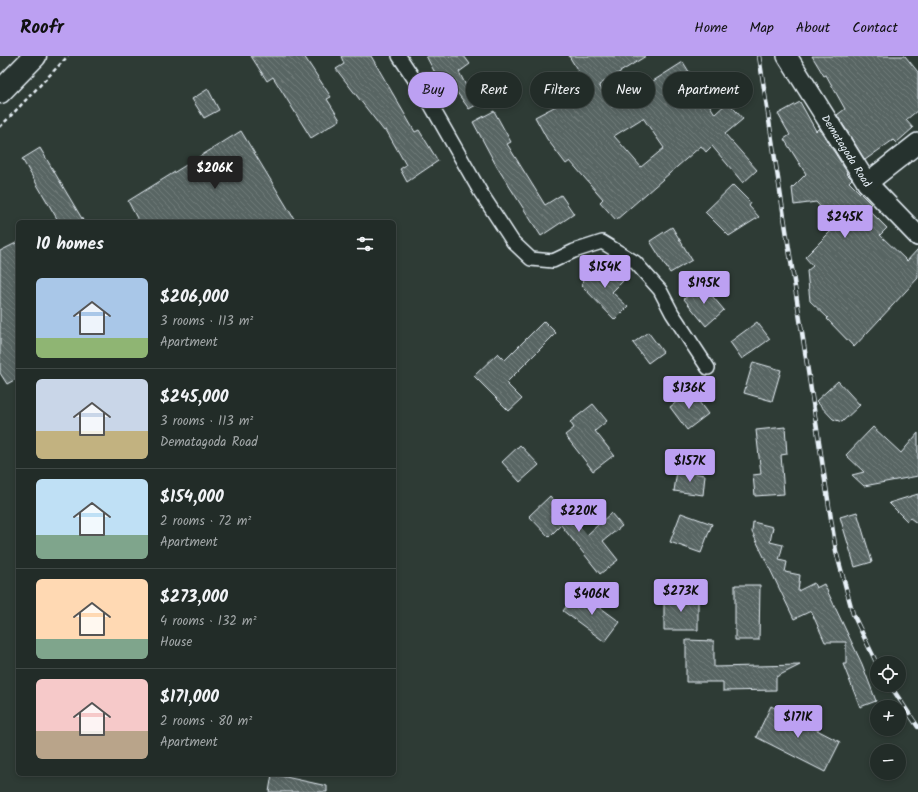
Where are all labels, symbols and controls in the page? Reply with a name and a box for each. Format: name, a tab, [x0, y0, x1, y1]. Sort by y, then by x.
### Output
text: Roofr	[20, 13, 64, 43]
text: Home	[694, 17, 728, 39]
text: Map	[750, 17, 774, 39]
text: About	[796, 17, 830, 39]
text: Contact	[852, 17, 898, 39]
chip: Buy	[408, 72, 458, 108]
chip: Rent	[466, 72, 522, 108]
chip: Filters	[530, 72, 594, 108]
chip: New	[602, 72, 655, 108]
chip: Apartment	[663, 72, 753, 108]
street label: Dematagoda Road	[816, 111, 875, 193]
pin: $206K	[187, 156, 243, 190]
text: $206K	[197, 158, 233, 179]
pin: $245K	[817, 205, 873, 239]
text: $245K	[827, 207, 863, 228]
text: 10 homes	[36, 231, 104, 258]
icon: filters	[354, 233, 376, 255]
pin: $154K	[577, 255, 633, 289]
text: $154K	[588, 257, 622, 278]
pin: $195K	[676, 271, 732, 305]
text: $195K	[688, 273, 720, 294]
text: $206,000	[160, 284, 229, 311]
icon: home	[68, 294, 116, 342]
text: 3 rooms · 113 m²	[160, 311, 253, 332]
text: Apartment	[160, 332, 218, 353]
pin: $136K	[661, 376, 717, 410]
text: $136K	[672, 378, 706, 399]
text: $245,000	[160, 384, 228, 411]
icon: home	[68, 395, 116, 443]
text: 3 rooms · 113 m²	[160, 411, 253, 432]
text: Dematagoda Road	[160, 432, 258, 453]
pin: $157K	[662, 449, 718, 483]
text: $157K	[674, 451, 706, 472]
text: $154,000	[160, 484, 224, 511]
icon: home	[68, 495, 116, 543]
pin: $220K	[551, 499, 607, 533]
text: $220K	[560, 501, 598, 522]
text: 2 rooms · 72 m²	[160, 511, 251, 532]
text: Apartment	[160, 532, 218, 553]
pin: $273K	[653, 579, 709, 613]
text: $273K	[663, 581, 699, 602]
pin: $406K	[564, 582, 620, 616]
text: $273,000	[160, 584, 228, 611]
text: $406K	[574, 584, 610, 605]
icon: home	[68, 595, 116, 643]
text: 4 rooms · 132 m²	[160, 611, 256, 632]
text: House	[160, 632, 192, 653]
map controls	[870, 656, 906, 780]
button: locate	[870, 656, 906, 692]
text: $171,000	[160, 684, 219, 711]
icon: home	[68, 695, 116, 743]
button: +	[870, 700, 906, 736]
pin: $171K	[770, 705, 826, 739]
text: $171K	[783, 707, 813, 728]
text: 2 rooms · 80 m²	[160, 711, 252, 732]
text: Apartment	[160, 732, 218, 753]
button: −	[870, 744, 906, 780]

